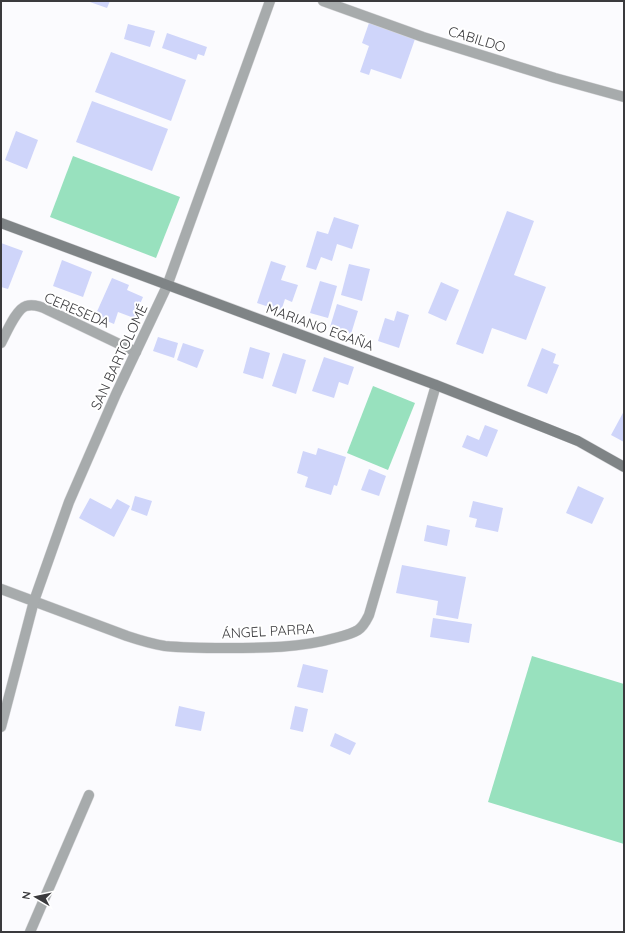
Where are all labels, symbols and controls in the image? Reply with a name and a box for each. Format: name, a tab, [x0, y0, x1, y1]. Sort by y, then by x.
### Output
street label: CABILDO	[446, 22, 508, 56]
street label: CERESEDA	[42, 288, 112, 332]
street label: MARIANO EGAÑA	[264, 299, 376, 355]
street label: SAN BARTOLOMÉ	[87, 301, 151, 413]
street label: ÁNGEL PARRA	[221, 620, 315, 642]
north arrow	[16, 877, 56, 917]
text: N	[19, 890, 34, 901]

